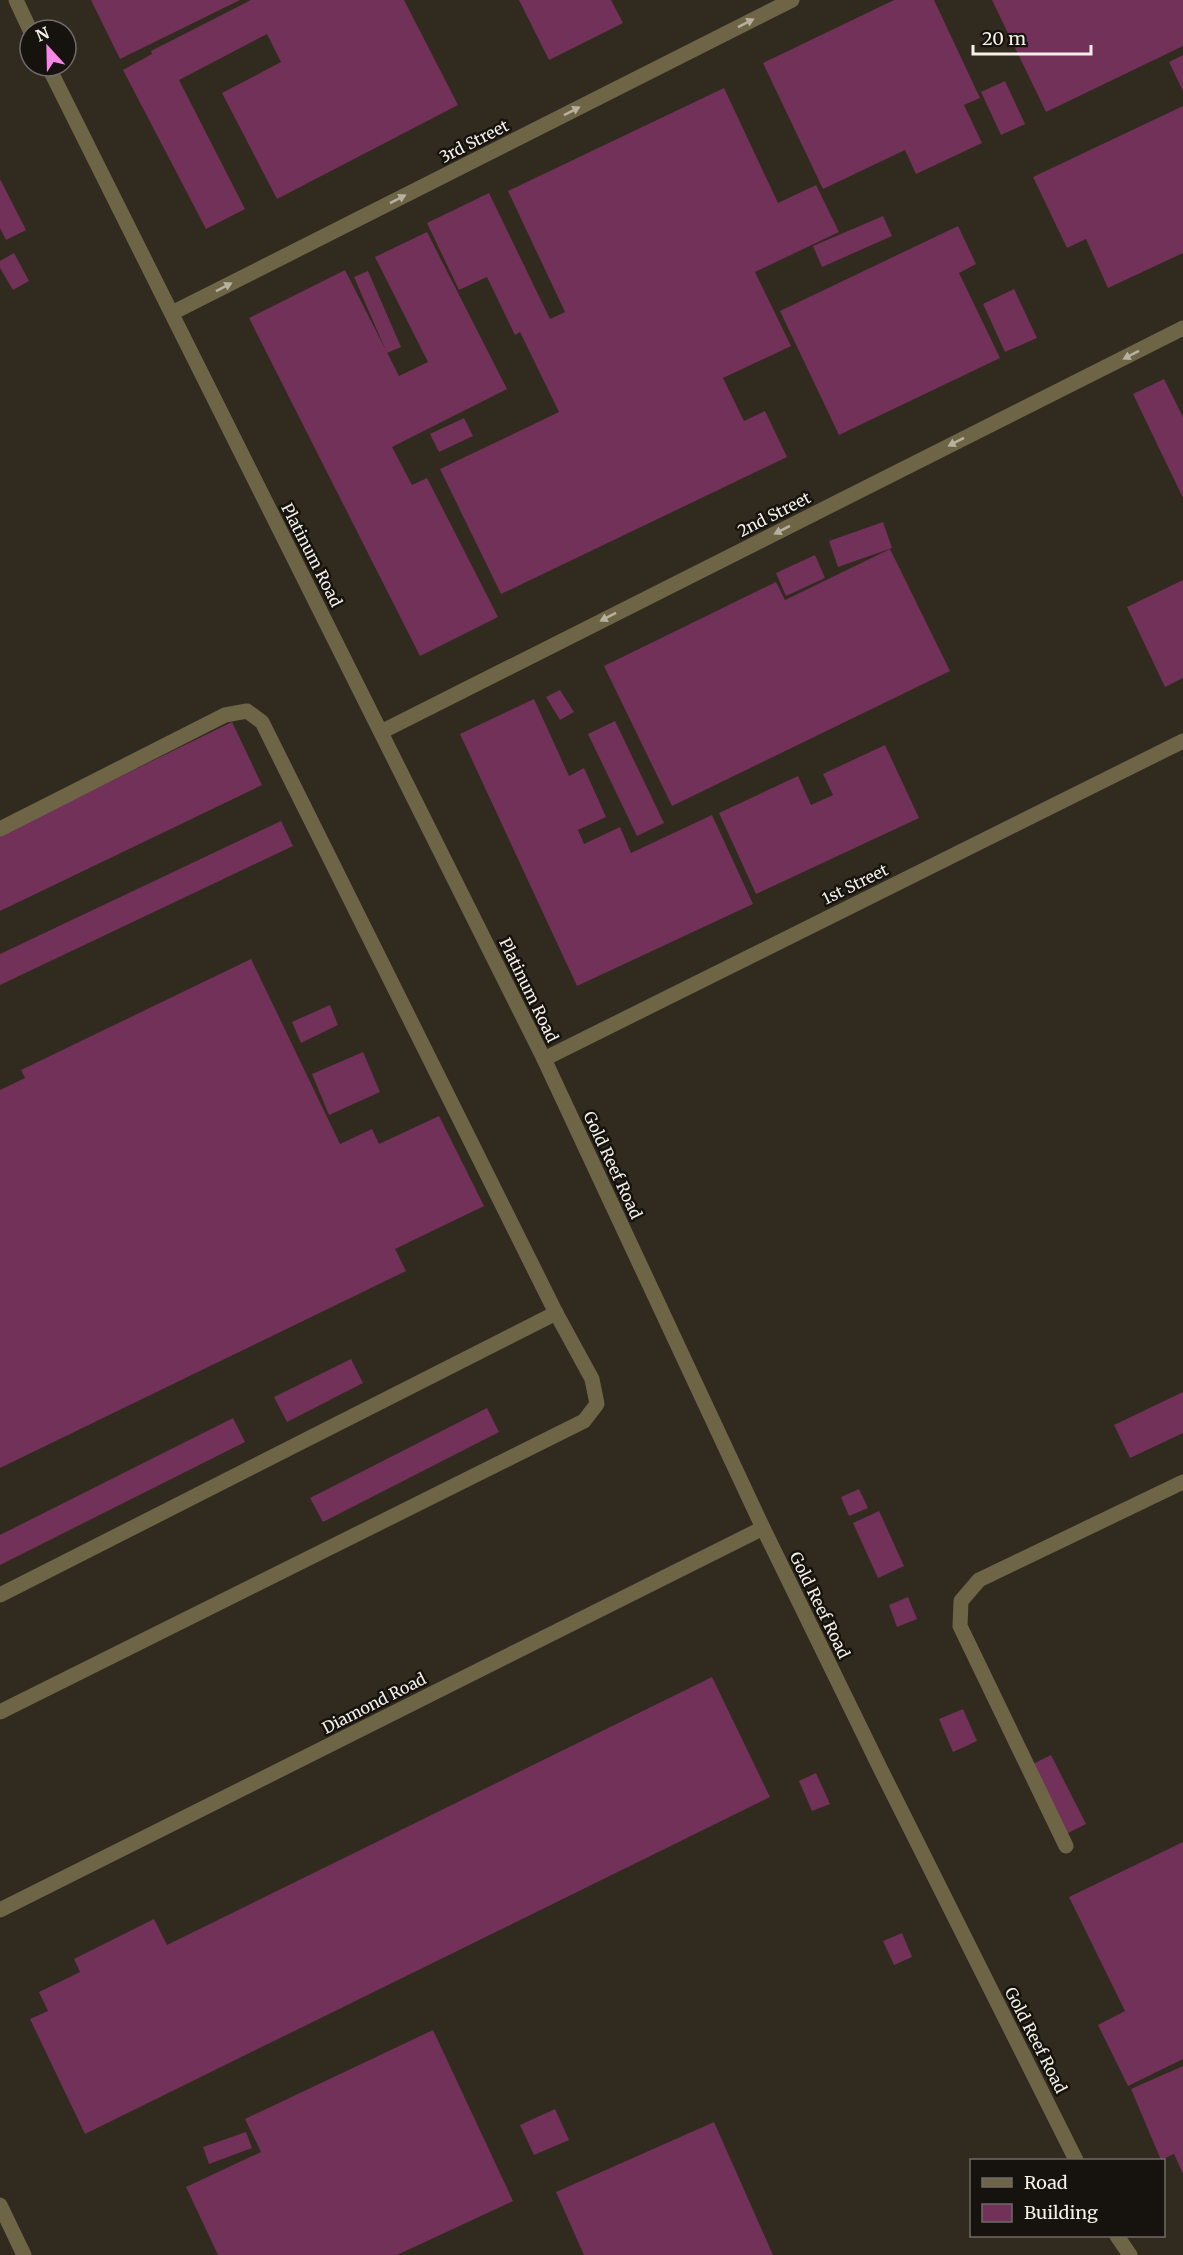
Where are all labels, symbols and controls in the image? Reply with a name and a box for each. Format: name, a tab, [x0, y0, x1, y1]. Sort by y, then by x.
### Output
north arrow	[18, 18, 78, 78]
one-way arrow	[738, 18, 755, 28]
scale bar	[973, 18, 1092, 56]
text: N	[33, 22, 52, 46]
text: 20 m	[982, 27, 1026, 50]
one-way arrow	[564, 106, 581, 116]
street label: 3rd Street	[436, 115, 513, 167]
one-way arrow	[390, 194, 407, 204]
one-way arrow	[216, 282, 233, 292]
one-way arrow	[1122, 350, 1139, 359]
one-way arrow	[948, 438, 965, 447]
street label: 2nd Street	[734, 487, 815, 541]
street label: Platinum Road	[277, 500, 347, 611]
one-way arrow	[774, 525, 791, 535]
one-way arrow	[599, 612, 617, 622]
street label: 1st Street	[819, 859, 892, 909]
street label: Platinum Road	[495, 934, 563, 1046]
street label: Gold Reef Road	[579, 1108, 647, 1222]
street label: Gold Reef Road	[786, 1548, 855, 1662]
street label: Diamond Road	[319, 1668, 430, 1738]
street label: Gold Reef Road	[1001, 1984, 1071, 2097]
legend	[970, 2159, 1165, 2237]
text: Road	[1024, 2171, 1068, 2194]
text: Building	[1024, 2201, 1098, 2224]

